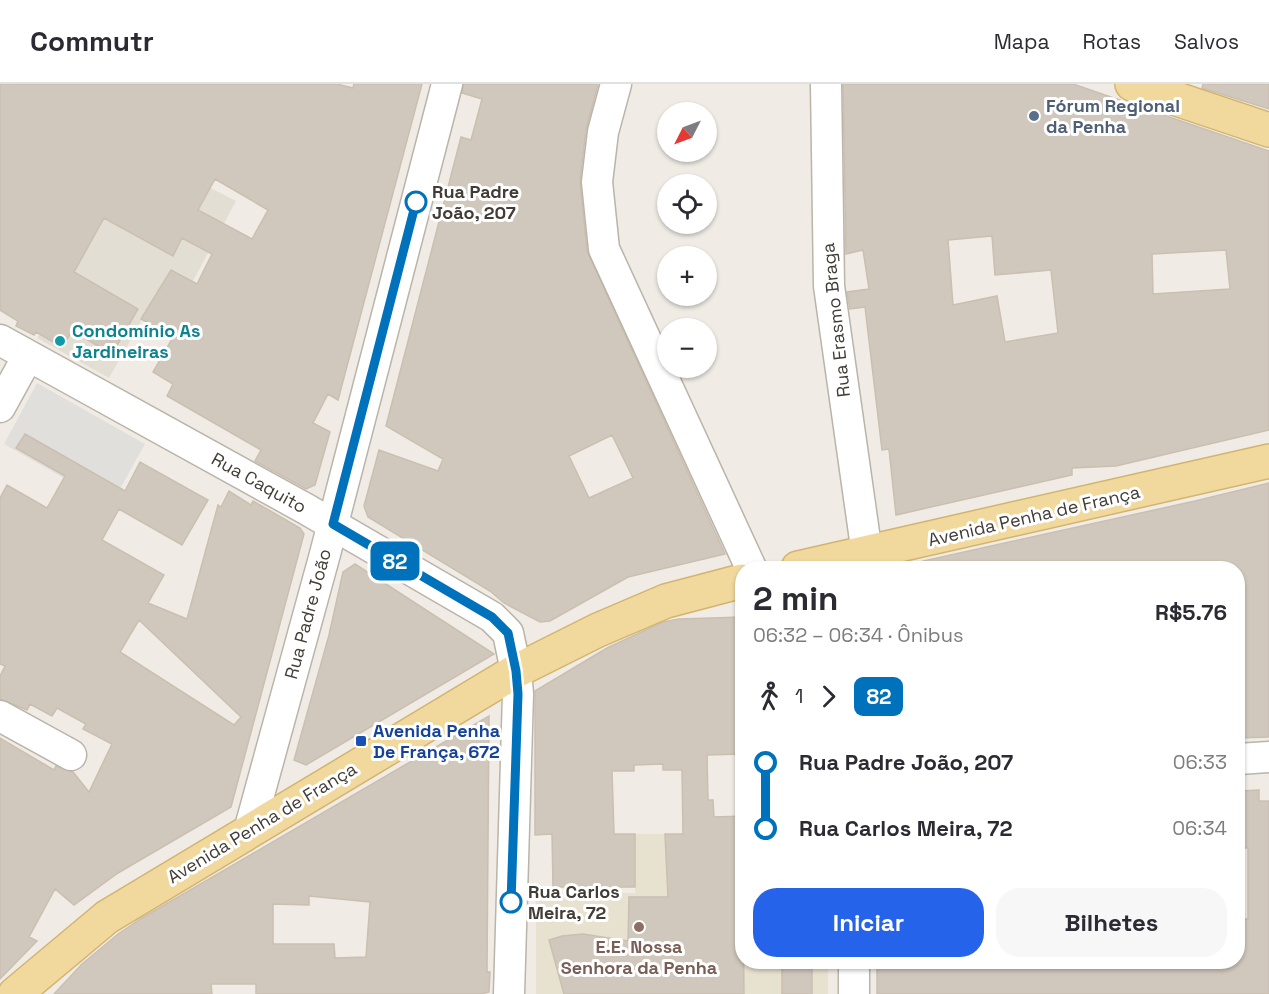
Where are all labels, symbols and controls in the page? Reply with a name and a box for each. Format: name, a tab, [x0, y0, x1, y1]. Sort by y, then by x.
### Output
text: Commutr	[30, 23, 154, 59]
text: Mapa	[994, 28, 1049, 55]
text: Rotas	[1082, 28, 1141, 55]
text: Salvos	[1174, 28, 1239, 55]
place label: Fórum Regional da Penha	[1046, 94, 1180, 138]
north arrow	[657, 102, 717, 162]
map controls	[657, 102, 717, 378]
marker: Fórum Regional da Penha	[1027, 109, 1041, 123]
button: locate	[657, 174, 717, 234]
place label: Rua Padre João, 207	[432, 180, 519, 224]
marker: Rua Padre João, 207	[405, 191, 427, 213]
street label: Rua Erasmo Braga	[816, 242, 855, 399]
button: +	[657, 246, 717, 306]
button: −	[657, 318, 717, 378]
place label: Condomínio As Jardineiras	[72, 319, 200, 363]
marker: Condomínio As Jardineiras	[53, 334, 67, 348]
street label: Rua Caquito	[208, 447, 311, 518]
street label: Avenida Penha de França	[926, 480, 1142, 551]
line badge: 82	[368, 542, 422, 580]
street label: Rua Padre João	[279, 546, 336, 682]
text: 82	[382, 548, 408, 575]
text: 2 min	[753, 578, 838, 620]
text: R$5.76	[1155, 598, 1227, 626]
text: 06:32 – 06:34 · Ônibus	[753, 622, 963, 648]
icon: walk	[753, 680, 786, 713]
icon: forward	[812, 680, 845, 713]
text: 1	[795, 683, 803, 709]
text: 82	[866, 683, 891, 710]
place label: Avenida Penha De França, 672	[373, 719, 501, 763]
marker: Avenida Penha De França, 672	[354, 734, 368, 748]
text: Rua Padre João, 207	[799, 748, 1013, 776]
text: 06:33	[1173, 749, 1227, 775]
street label: Avenida Penha de França	[163, 757, 361, 888]
text: Rua Carlos Meira, 72	[799, 814, 1012, 842]
text: 06:34	[1172, 815, 1227, 841]
place label: Rua Carlos Meira, 72	[528, 880, 620, 924]
button: Iniciar	[753, 888, 984, 957]
button: Bilhetes	[996, 888, 1227, 957]
marker: Rua Carlos Meira, 72	[500, 891, 522, 913]
marker: E.E. Nossa Senhora da Penha	[632, 920, 646, 934]
place label: E.E. Nossa Senhora da Penha	[561, 935, 718, 979]

